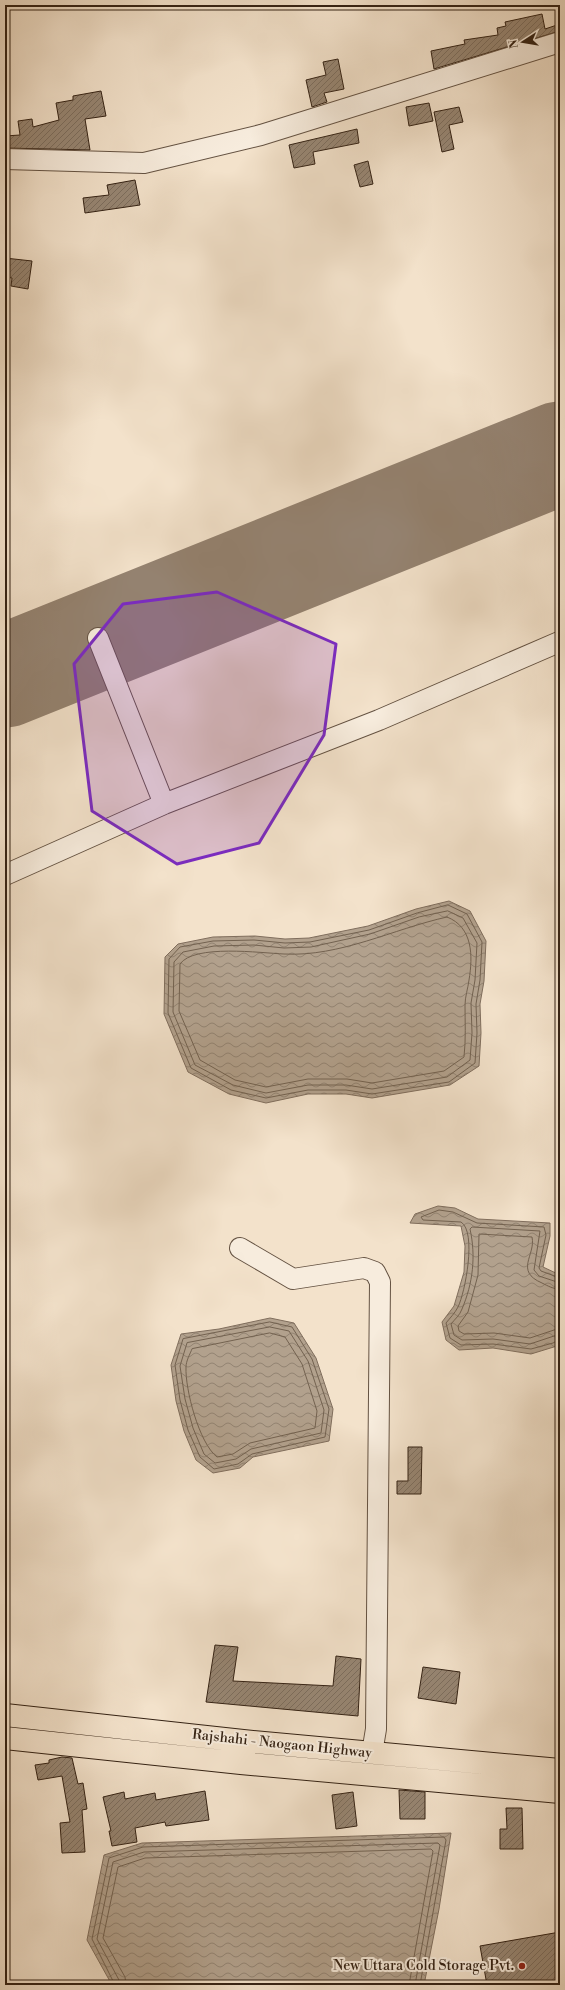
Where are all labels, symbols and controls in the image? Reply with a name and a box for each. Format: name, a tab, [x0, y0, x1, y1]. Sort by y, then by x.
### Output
north arrow	[503, 22, 543, 62]
text: N	[506, 38, 522, 50]
street label: Rajshahi - Naogaon Highway	[191, 1726, 373, 1762]
place label: New Uttara Cold Storage Pvt.	[333, 1957, 514, 1975]
marker: New Uttara Cold Storage Pvt.	[517, 1961, 527, 1971]

